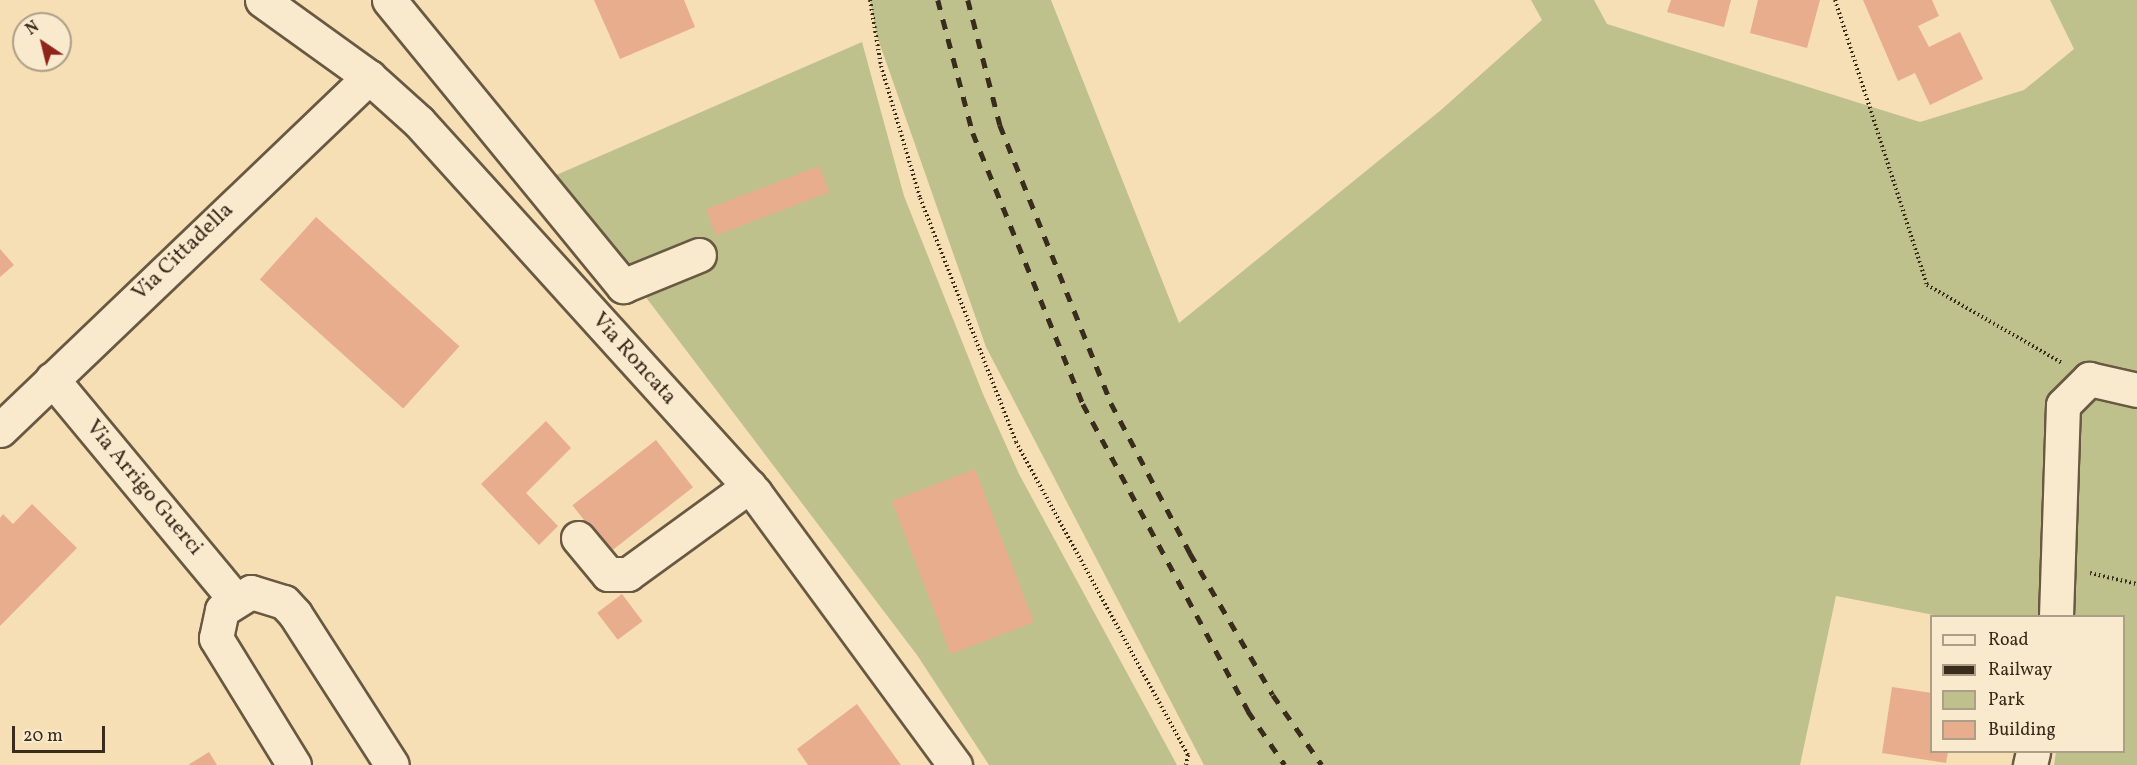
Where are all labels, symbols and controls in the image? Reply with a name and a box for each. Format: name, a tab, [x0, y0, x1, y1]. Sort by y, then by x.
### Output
north arrow	[12, 12, 72, 72]
text: N	[22, 17, 44, 41]
street label: Via Cittadella	[127, 197, 239, 307]
street label: Via Roncata	[586, 308, 682, 410]
street label: Via Arrigo Guerci	[80, 415, 208, 561]
legend	[1930, 615, 2125, 753]
text: Road	[1988, 628, 2029, 653]
text: Railway	[1988, 658, 2052, 683]
text: Park	[1988, 688, 2025, 713]
scale bar	[15, 714, 108, 752]
text: Building	[1988, 718, 2056, 743]
text: 20 m	[23, 724, 63, 749]

